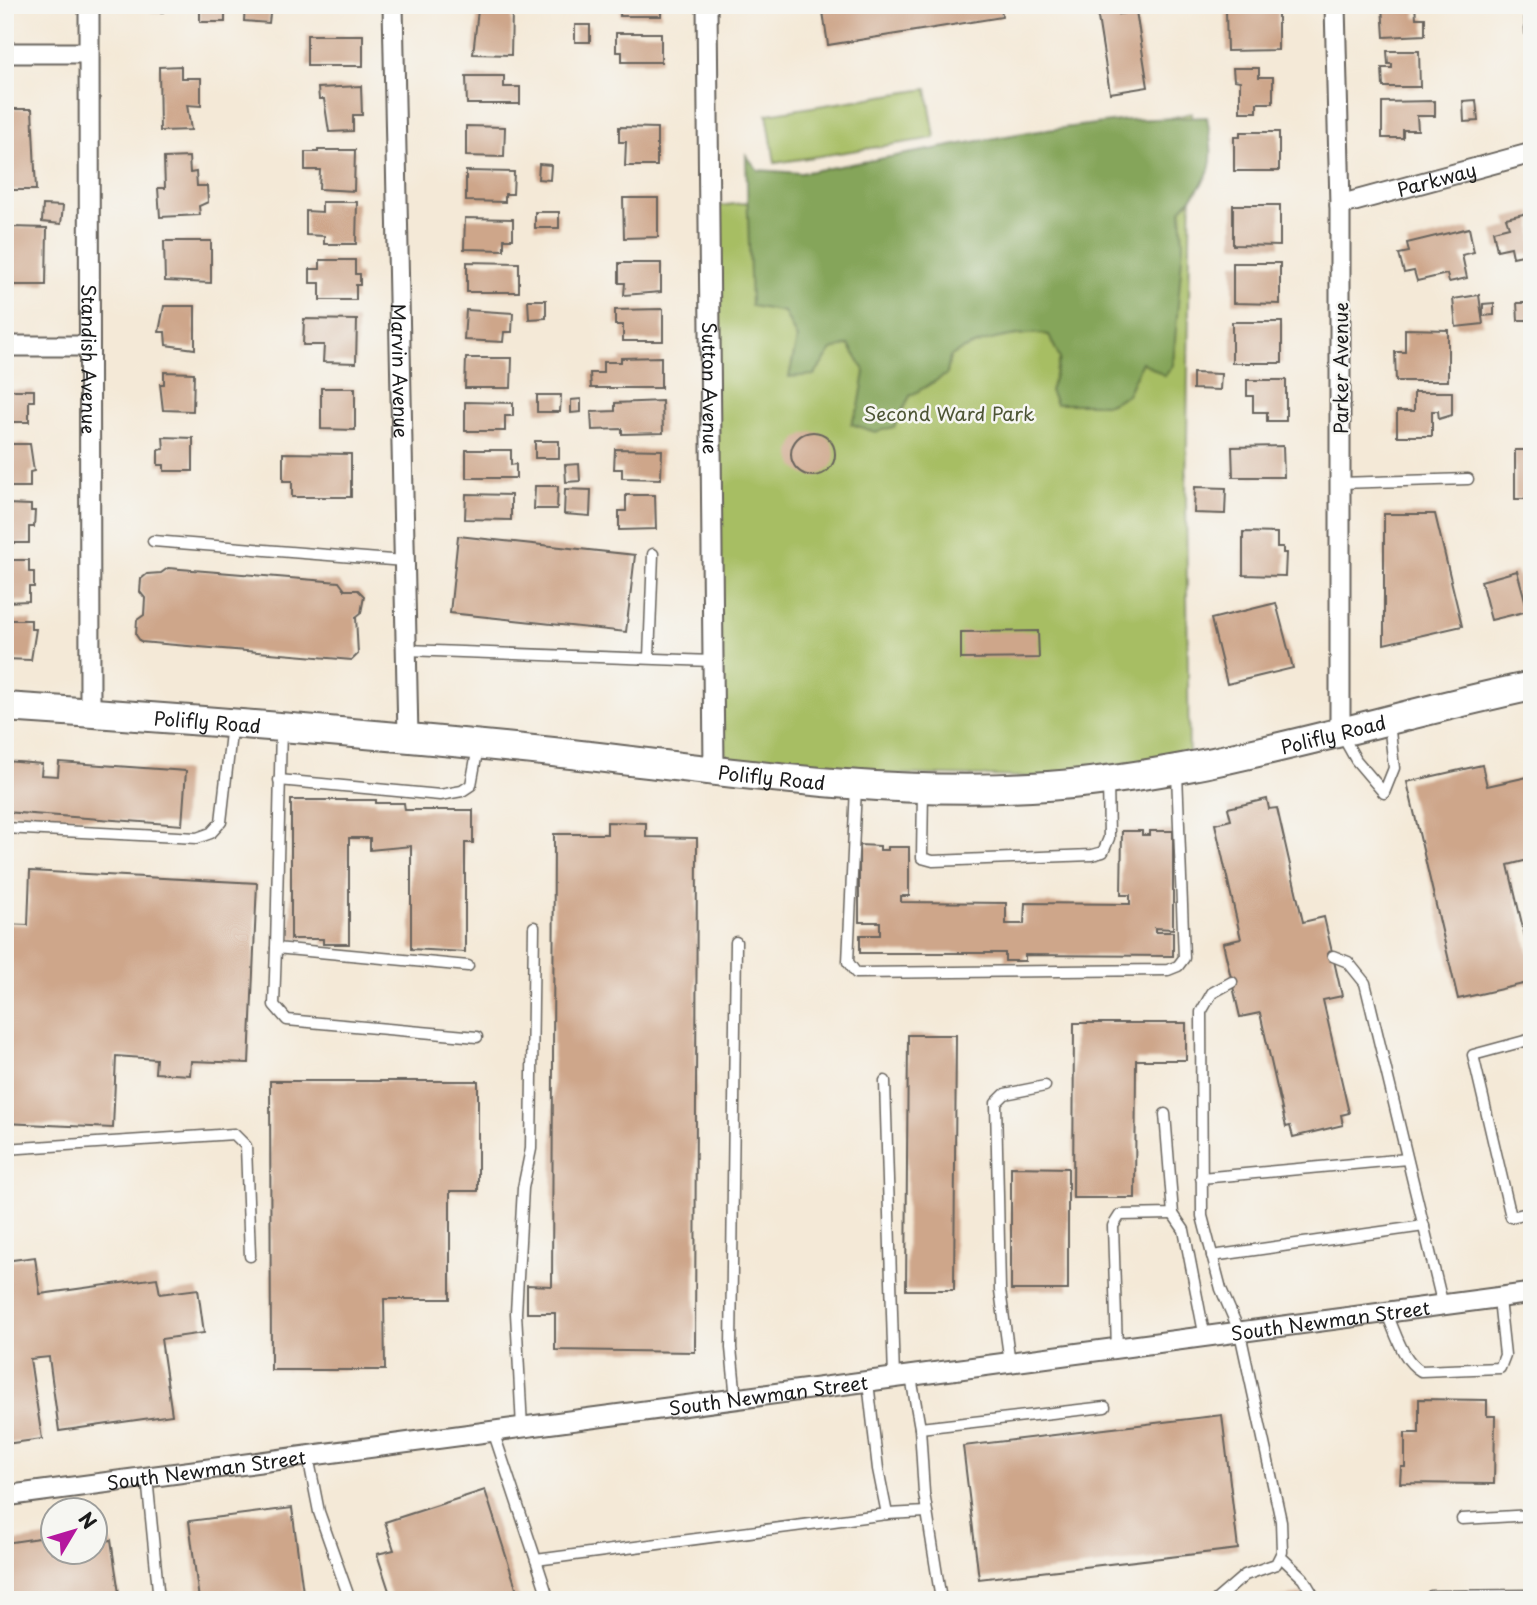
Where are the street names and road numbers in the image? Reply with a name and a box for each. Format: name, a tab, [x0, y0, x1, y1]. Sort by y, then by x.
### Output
street label: Parkway	[1394, 155, 1479, 203]
street label: Standish Avenue	[75, 284, 104, 434]
street label: Parker Avenue	[1326, 302, 1354, 434]
street label: Marvin Avenue	[385, 303, 416, 438]
street label: Sutton Avenue	[696, 321, 725, 454]
street label: Polifly Road	[153, 703, 262, 739]
street label: Polifly Road	[1278, 707, 1389, 760]
street label: Polifly Road	[717, 757, 826, 796]
street label: South Newman Street	[1229, 1293, 1432, 1347]
street label: South Newman Street	[667, 1367, 869, 1422]
street label: South Newman Street	[105, 1442, 307, 1496]

